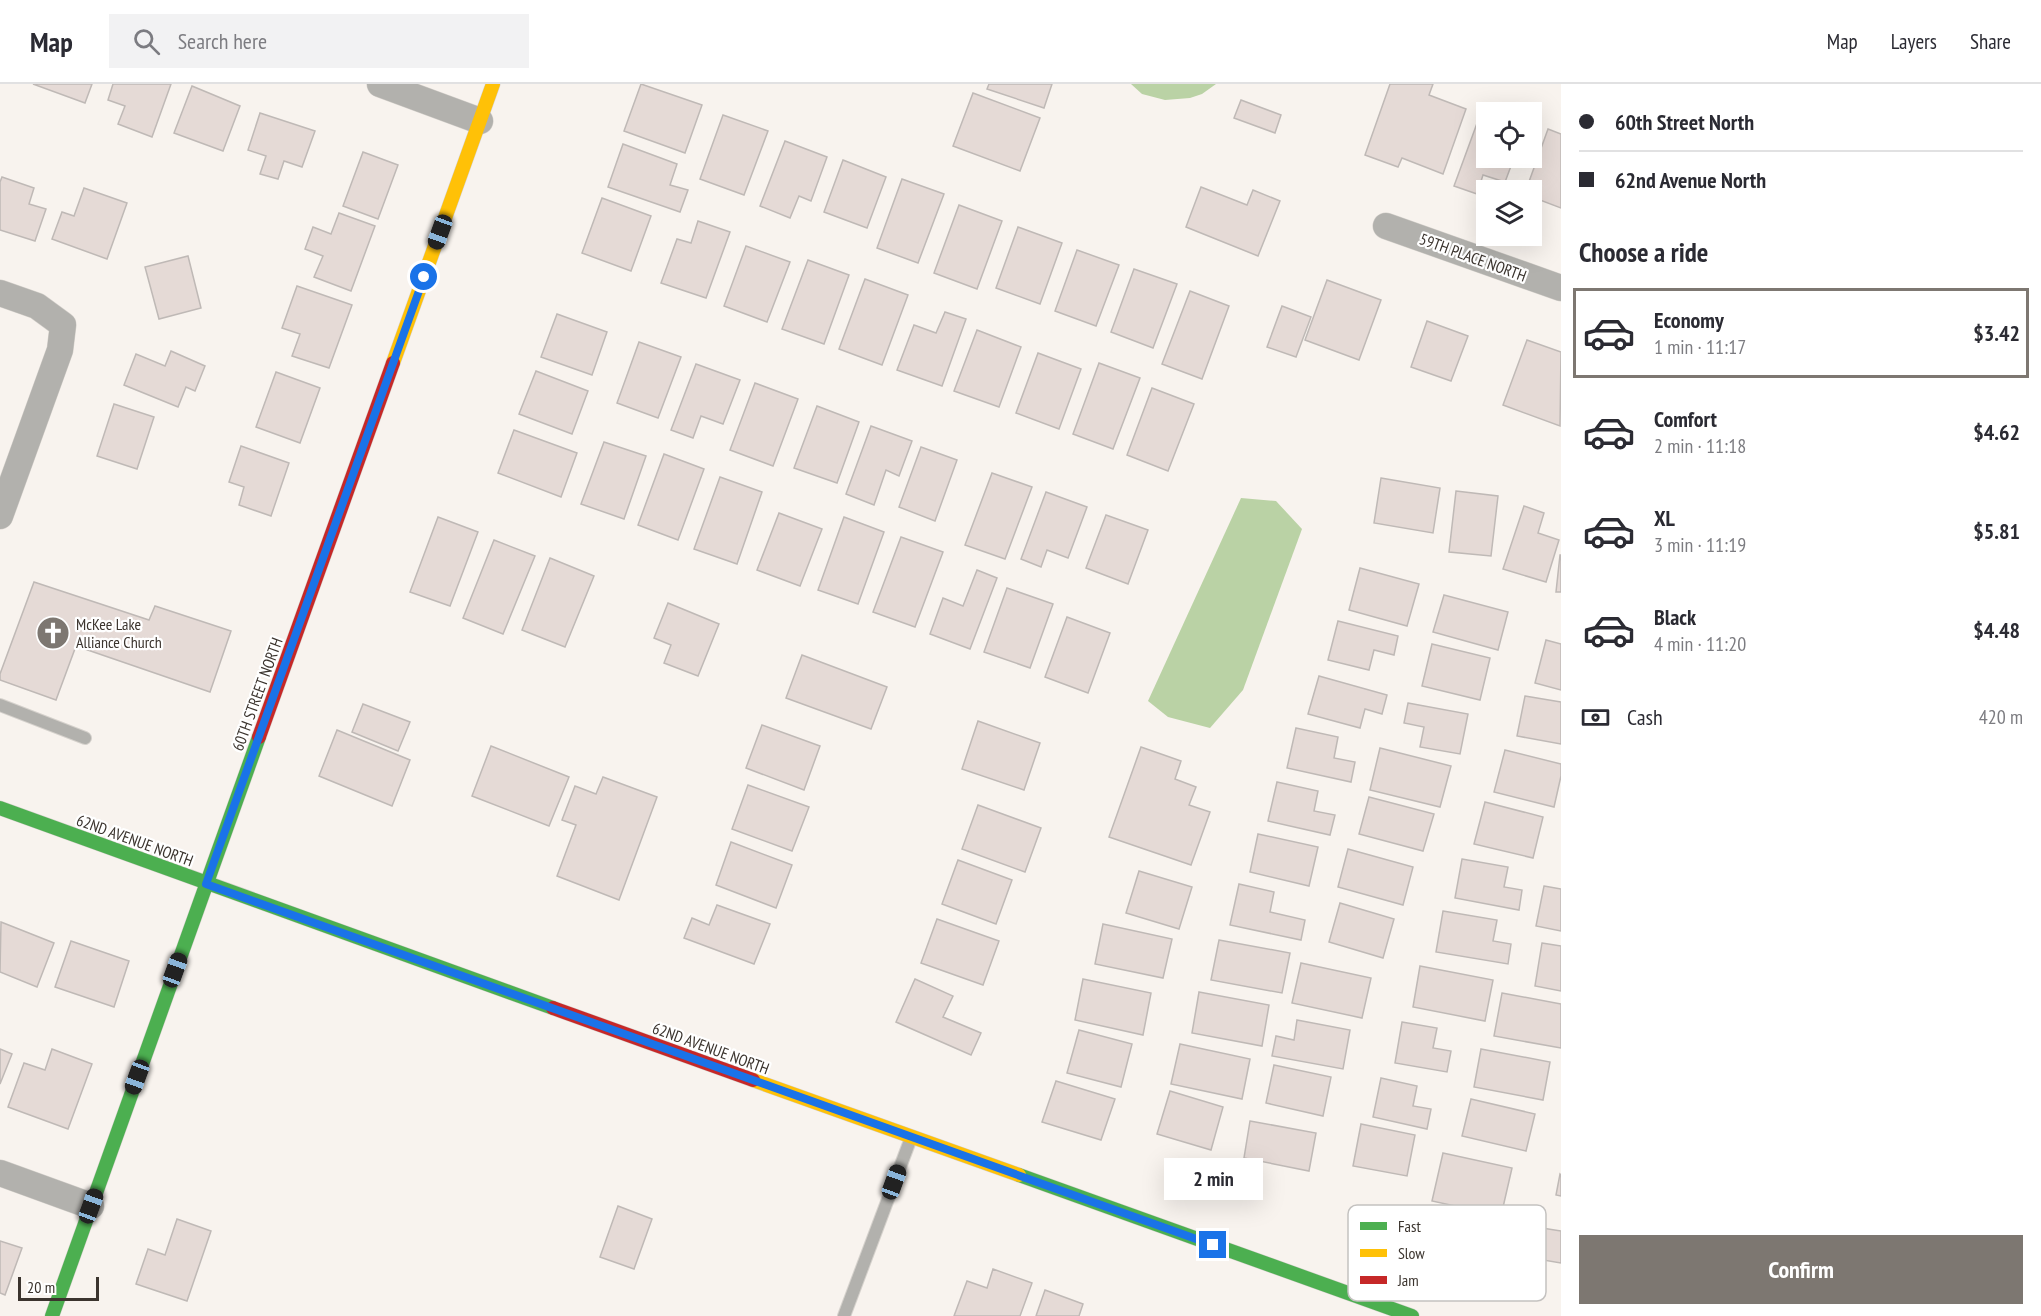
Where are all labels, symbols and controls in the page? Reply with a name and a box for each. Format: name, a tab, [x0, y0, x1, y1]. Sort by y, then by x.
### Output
search box	[109, 14, 529, 68]
text: Map	[30, 23, 73, 60]
icon: search	[130, 25, 163, 58]
text: Search here	[178, 27, 267, 55]
text: Map	[1827, 28, 1858, 55]
text: Layers	[1891, 28, 1937, 55]
text: Share	[1970, 28, 2011, 55]
map controls	[1476, 102, 1542, 246]
button: locate	[1476, 102, 1542, 168]
text: 60th Street North	[1615, 108, 1754, 136]
text: 62nd Avenue North	[1615, 166, 1766, 194]
button: layers	[1476, 180, 1542, 246]
car	[425, 212, 455, 252]
street label: 59TH PLACE NORTH	[1417, 228, 1529, 286]
text: Choose a ride	[1579, 235, 1708, 269]
route start	[410, 263, 437, 290]
icon: car	[1582, 306, 1636, 360]
text: Economy	[1654, 306, 1724, 334]
text: $3.42	[1973, 319, 2020, 347]
text: 1 min · 11:17	[1654, 334, 1746, 360]
icon: car	[1582, 405, 1636, 459]
text: Comfort	[1654, 405, 1717, 433]
text: $4.62	[1973, 418, 2020, 446]
text: 2 min · 11:18	[1654, 433, 1746, 459]
icon: car	[1582, 504, 1636, 558]
text: XL	[1654, 504, 1675, 532]
text: $5.81	[1973, 517, 2020, 545]
text: 3 min · 11:19	[1654, 532, 1746, 558]
icon: car	[1582, 603, 1636, 657]
text: Black	[1654, 603, 1696, 631]
place label: McKee Lake Alliance Church	[76, 614, 162, 652]
church icon: McKee Lake Alliance Church	[35, 615, 71, 651]
text: $4.48	[1973, 616, 2020, 644]
text: 4 min · 11:20	[1654, 631, 1746, 657]
street label: 60TH STREET NORTH	[227, 635, 287, 753]
icon: cash	[1579, 701, 1612, 734]
text: Cash	[1627, 703, 1663, 731]
text: 420 m	[1979, 704, 2023, 730]
street label: 62ND AVENUE NORTH	[74, 810, 196, 870]
car	[160, 950, 190, 990]
street label: 62ND AVENUE NORTH	[650, 1018, 772, 1078]
car	[122, 1057, 152, 1097]
callout: 2 min	[1164, 1158, 1262, 1200]
car	[879, 1162, 909, 1202]
text: 2 min	[1193, 1166, 1234, 1192]
car	[76, 1186, 106, 1226]
legend	[1348, 1205, 1546, 1301]
text: Fast	[1398, 1216, 1421, 1236]
route end	[1199, 1231, 1226, 1258]
button: Confirm	[1579, 1235, 2023, 1304]
text: Slow	[1398, 1243, 1425, 1263]
text: Jam	[1397, 1270, 1419, 1290]
scale bar	[18, 1274, 99, 1302]
text: 20 m	[27, 1277, 55, 1297]

